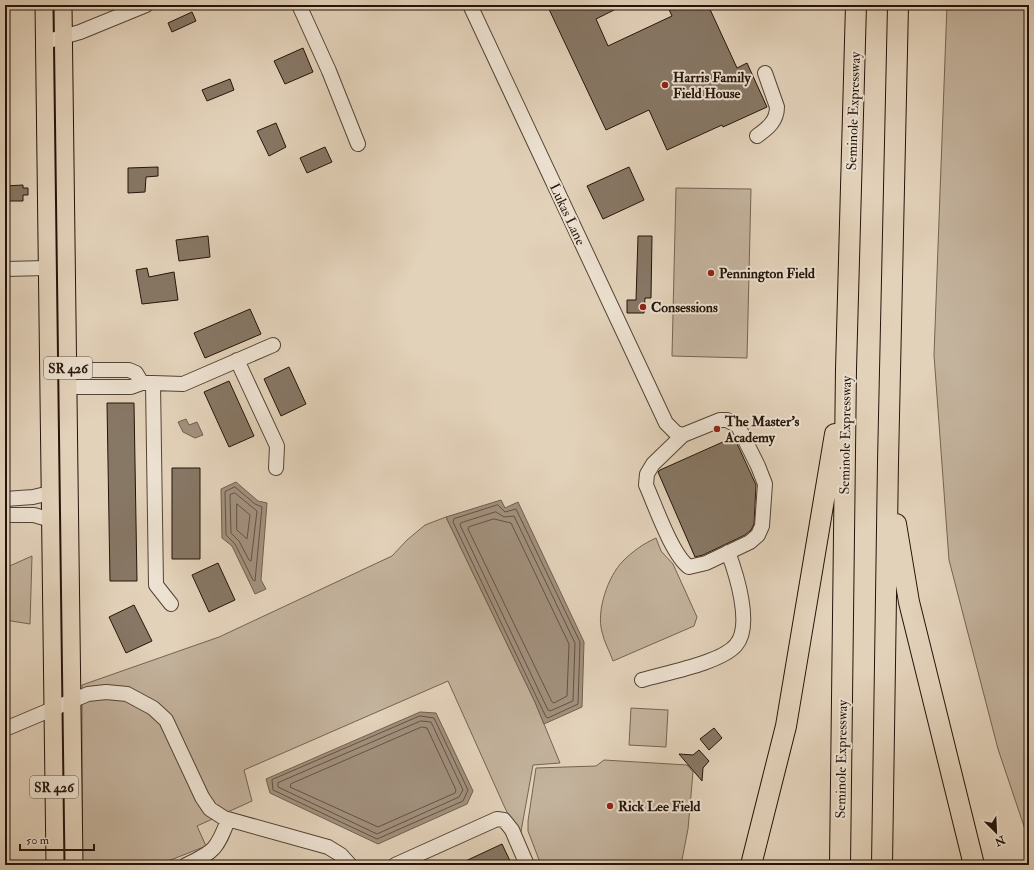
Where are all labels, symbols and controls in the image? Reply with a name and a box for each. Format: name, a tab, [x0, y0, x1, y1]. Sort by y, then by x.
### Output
street label: Seminole Expressway	[843, 51, 865, 171]
place label: Harris Family Field House	[673, 69, 751, 102]
marker: Harris Family Field House	[660, 80, 670, 90]
street label: Lukas Lane	[546, 181, 589, 248]
place label: Pennington Field	[719, 265, 815, 283]
marker: Pennington Field	[706, 268, 716, 278]
place label: Consessions	[651, 299, 718, 316]
marker: Consessions	[638, 302, 648, 312]
road number: SR 426	[44, 357, 92, 379]
street label: Seminole Expressway	[836, 375, 856, 495]
place label: The Master's Academy	[724, 413, 800, 447]
marker: The Master's Academy	[712, 424, 722, 434]
street label: Seminole Expressway	[832, 699, 852, 819]
road number: SR 426	[30, 776, 78, 798]
place label: Rick Lee Field	[618, 798, 700, 815]
marker: Rick Lee Field	[605, 801, 615, 811]
north arrow	[976, 812, 1016, 852]
scale bar	[20, 826, 94, 852]
text: N	[992, 832, 1008, 849]
text: 50 m	[26, 833, 50, 848]

